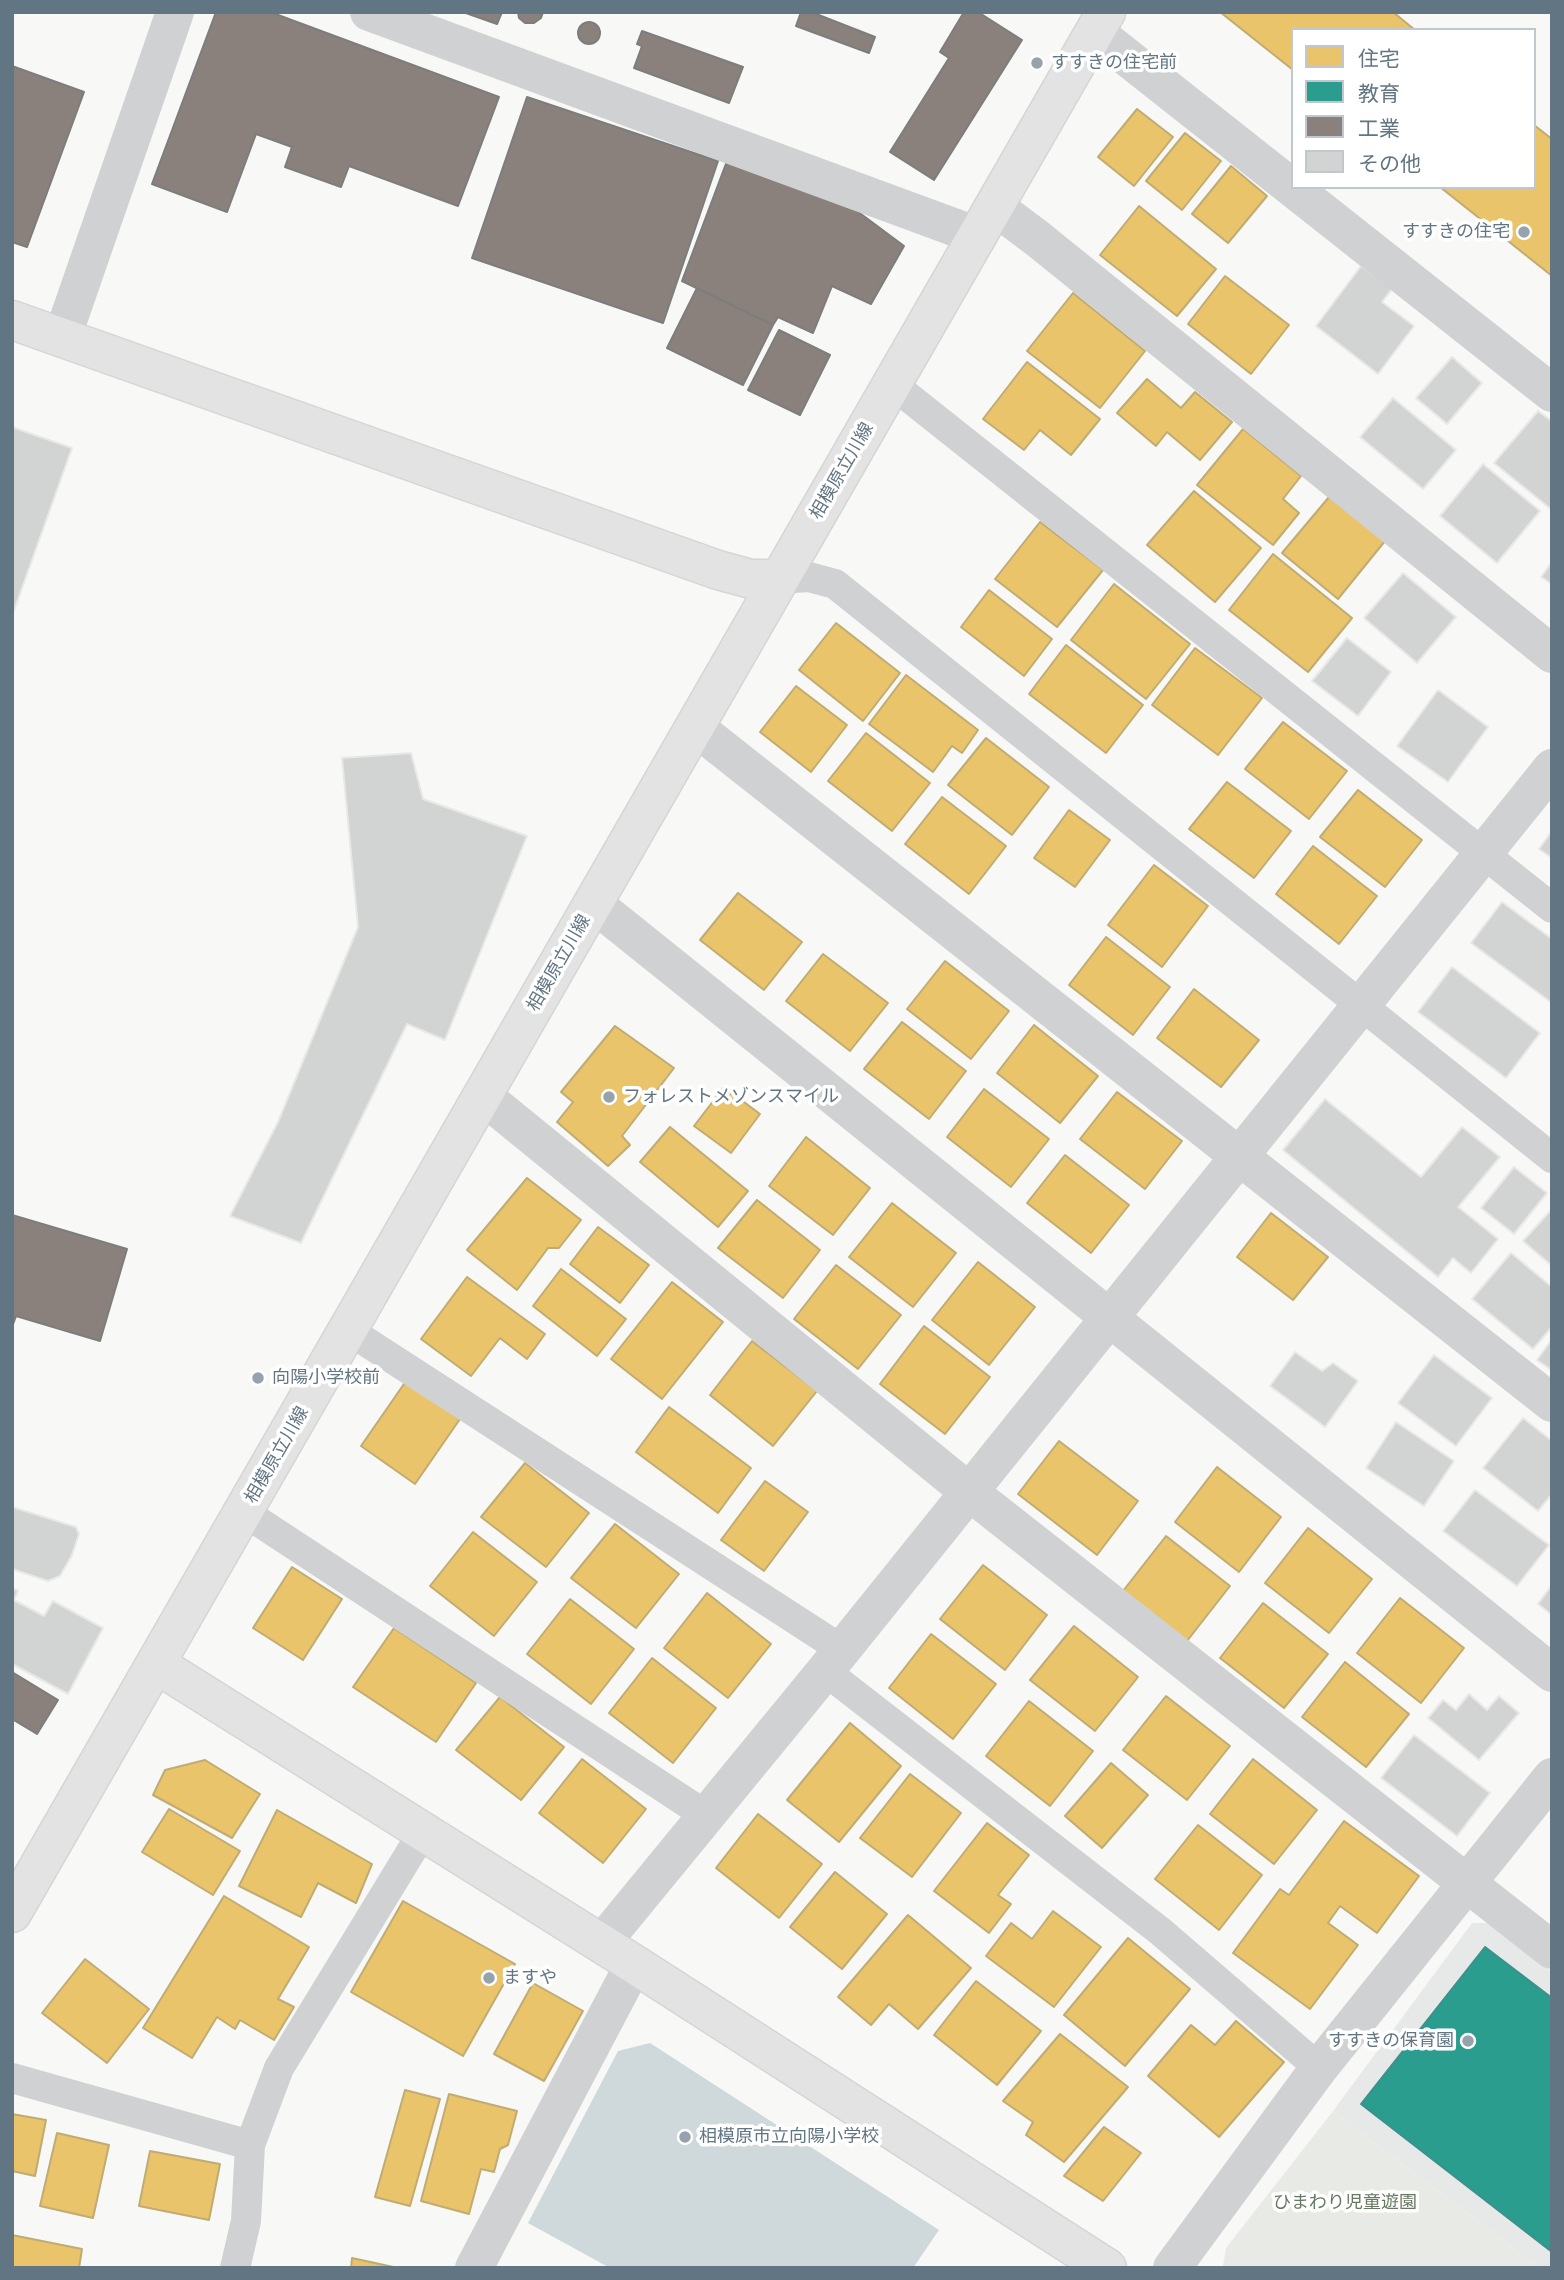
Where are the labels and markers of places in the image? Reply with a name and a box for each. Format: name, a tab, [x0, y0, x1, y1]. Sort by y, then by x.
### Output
place label: すすきの住宅前	[1051, 52, 1177, 74]
marker: すすきの住宅前	[1029, 55, 1045, 71]
place label: すすきの住宅	[1402, 221, 1510, 243]
marker: すすきの住宅	[1516, 224, 1532, 240]
place label: フォレストメゾンスマイル	[623, 1086, 839, 1108]
marker: フォレストメゾンスマイル	[601, 1089, 617, 1105]
place label: 向陽小学校前	[272, 1367, 380, 1389]
marker: 向陽小学校前	[250, 1370, 266, 1386]
place label: ますや	[503, 1967, 557, 1989]
marker: ますや	[481, 1970, 497, 1986]
place label: すすきの保育園	[1328, 2030, 1454, 2052]
marker: すすきの保育園	[1460, 2033, 1476, 2049]
place label: 相模原市立向陽小学校	[699, 2126, 879, 2148]
marker: 相模原市立向陽小学校	[677, 2129, 693, 2145]

